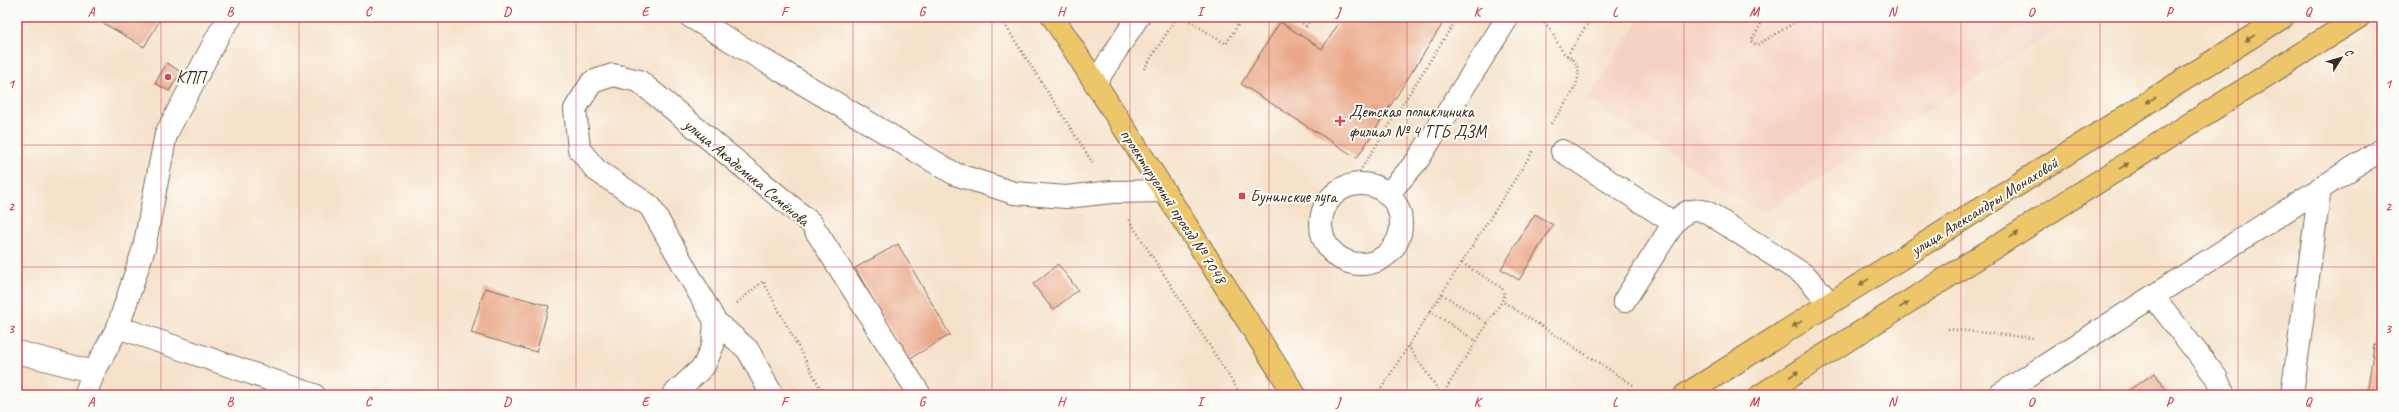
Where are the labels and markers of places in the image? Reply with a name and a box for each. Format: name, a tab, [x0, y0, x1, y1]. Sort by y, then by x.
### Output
place label: КПП	[176, 67, 208, 88]
marker: КПП	[163, 72, 173, 82]
place label: Детская поликлиника филиал № 4 ТГБ ДЗМ	[1349, 101, 1487, 142]
marker: Детская поликлиника филиал № 4 ТГБ ДЗМ	[1334, 115, 1346, 127]
place label: Бунинские луга	[1250, 186, 1338, 207]
marker: Бунинские луга	[1237, 191, 1247, 201]

